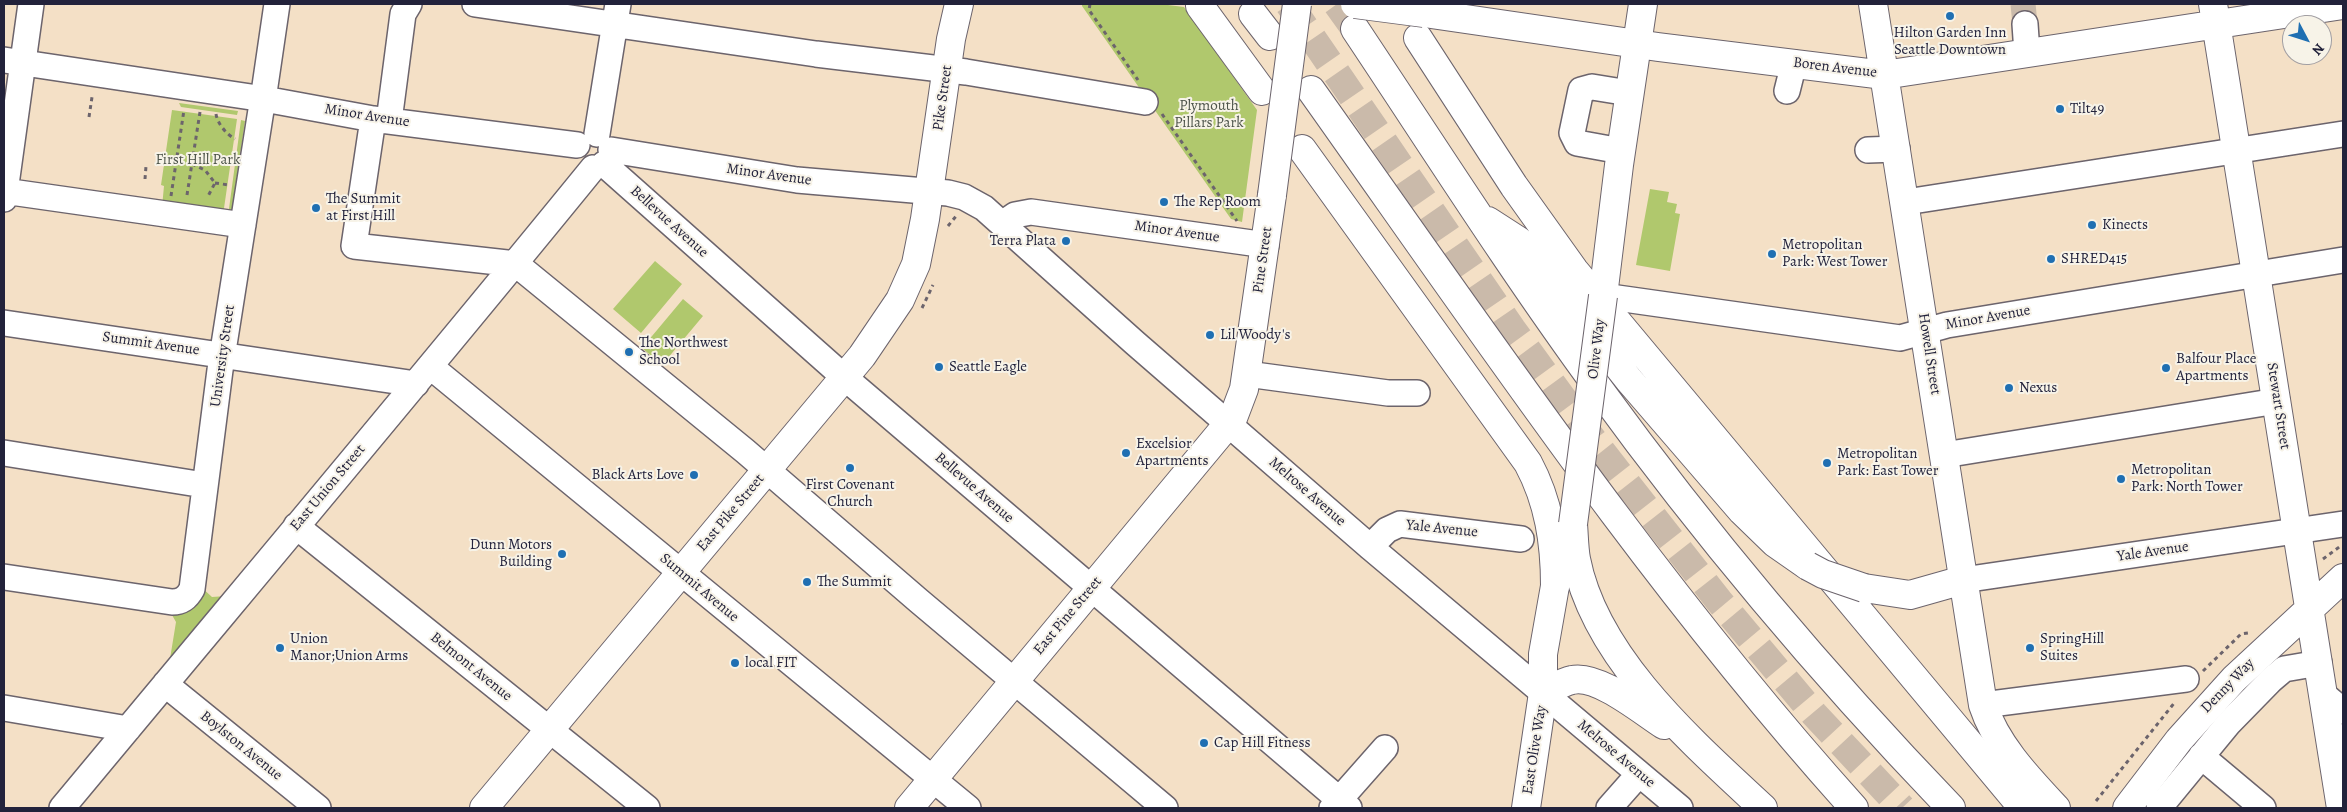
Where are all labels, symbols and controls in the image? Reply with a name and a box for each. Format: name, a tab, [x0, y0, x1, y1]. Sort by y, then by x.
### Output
marker: Hilton Garden Inn Seattle Downtown	[1944, 10, 1956, 22]
north arrow	[2282, 15, 2332, 65]
place label: Hilton Garden Inn Seattle Downtown	[1894, 24, 2006, 59]
text: N	[2308, 39, 2329, 59]
street label: Boren Avenue	[1792, 54, 1878, 82]
street label: Pike Street	[929, 64, 957, 132]
park label: Plymouth Pillars Park	[1174, 97, 1244, 132]
street label: Minor Avenue	[323, 100, 411, 132]
place label: Tilt49	[2070, 100, 2104, 118]
marker: Tilt49	[2054, 103, 2066, 115]
park label: First Hill Park	[155, 151, 241, 169]
street label: Minor Avenue	[725, 160, 813, 190]
street label: Bellevue Avenue	[626, 182, 712, 262]
place label: The Summit at First Hill	[326, 190, 401, 225]
place label: The Rep Room	[1174, 193, 1261, 211]
marker: The Rep Room	[1158, 196, 1170, 208]
marker: The Summit at First Hill	[310, 202, 322, 214]
place label: Kinects	[2102, 216, 2148, 234]
street label: Minor Avenue	[1133, 217, 1221, 247]
marker: Kinects	[2086, 219, 2098, 231]
street label: Pine Street	[1249, 226, 1277, 294]
place label: Terra Plata	[990, 232, 1056, 250]
marker: Terra Plata	[1060, 235, 1072, 247]
place label: Metropolitan Park: West Tower	[1782, 236, 1888, 271]
marker: Metropolitan Park: West Tower	[1766, 248, 1778, 260]
place label: SHRED415	[2061, 250, 2127, 268]
marker: SHRED415	[2045, 253, 2057, 265]
street label: Minor Avenue	[1944, 302, 2032, 334]
street label: University Street	[207, 304, 239, 408]
street label: Howell Street	[1914, 312, 1944, 396]
street label: Olive Way	[1584, 318, 1610, 380]
place label: Lil Woody's	[1220, 326, 1291, 344]
street label: Summit Avenue	[101, 328, 201, 360]
marker: Lil Woody's	[1204, 329, 1216, 341]
place label: The Northwest School	[639, 334, 728, 369]
marker: The Northwest School	[623, 346, 635, 358]
place label: Balfour Place Apartments	[2176, 350, 2256, 385]
place label: Seattle Eagle	[949, 358, 1027, 376]
marker: Seattle Eagle	[933, 361, 945, 373]
street label: Stewart Street	[2262, 361, 2294, 451]
marker: Balfour Place Apartments	[2160, 362, 2172, 374]
place label: Nexus	[2019, 379, 2057, 397]
marker: Nexus	[2003, 382, 2015, 394]
place label: Excelsior Apartments	[1136, 435, 1208, 470]
street label: East Union Street	[287, 441, 369, 535]
place label: Metropolitan Park: East Tower	[1837, 445, 1939, 480]
marker: Excelsior Apartments	[1120, 447, 1132, 459]
street label: Bellevue Avenue	[931, 449, 1017, 527]
street label: Melrose Avenue	[1265, 454, 1349, 530]
marker: Metropolitan Park: East Tower	[1821, 457, 1833, 469]
place label: Metropolitan Park: North Tower	[2131, 461, 2243, 496]
marker: First Covenant Church	[844, 462, 856, 474]
place label: Black Arts Love	[591, 466, 684, 484]
marker: Black Arts Love	[688, 469, 700, 481]
street label: East Pike Street	[693, 471, 769, 555]
marker: Metropolitan Park: North Tower	[2115, 473, 2127, 485]
place label: First Covenant Church	[805, 476, 895, 511]
street label: Yale Avenue	[1405, 516, 1479, 542]
place label: Dunn Motors Building	[470, 536, 552, 571]
street label: Yale Avenue	[2116, 538, 2190, 566]
marker: Dunn Motors Building	[556, 548, 568, 560]
street label: Summit Avenue	[656, 550, 742, 626]
place label: The Summit	[817, 573, 892, 591]
street label: East Pine Street	[1030, 573, 1106, 659]
marker: The Summit	[801, 576, 813, 588]
street label: Belmont Avenue	[427, 629, 515, 705]
place label: Union Manor;Union Arms	[290, 630, 408, 665]
place label: SpringHill Suites	[2040, 630, 2104, 665]
marker: Union Manor;Union Arms	[274, 642, 286, 654]
marker: SpringHill Suites	[2024, 642, 2036, 654]
place label: local FIT	[745, 654, 797, 672]
street label: Denny Way	[2197, 655, 2259, 717]
marker: local FIT	[729, 657, 741, 669]
street label: East Olive Way	[1519, 704, 1551, 796]
street label: Boylston Avenue	[196, 707, 286, 785]
street label: Melrose Avenue	[1573, 716, 1659, 792]
place label: Cap Hill Fitness	[1214, 734, 1311, 752]
marker: Cap Hill Fitness	[1198, 737, 1210, 749]

